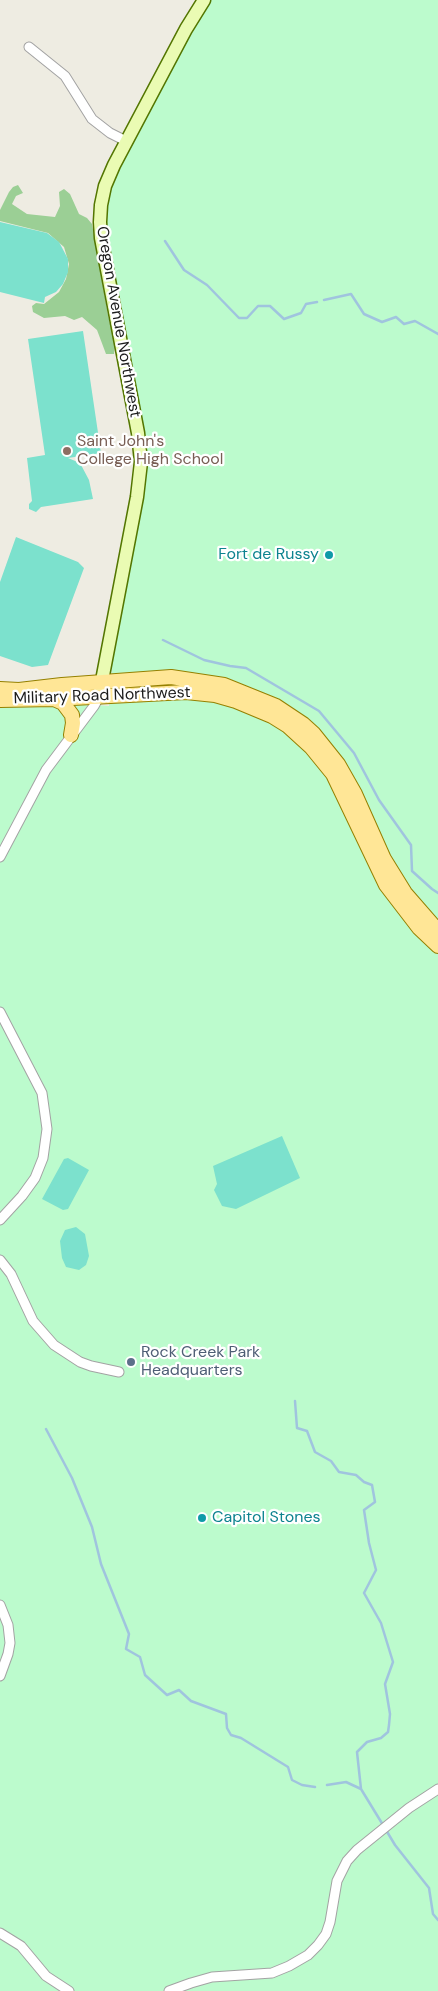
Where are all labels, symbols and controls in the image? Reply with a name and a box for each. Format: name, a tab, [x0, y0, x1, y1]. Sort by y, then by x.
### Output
street label: Oregon Avenue Northwest	[92, 225, 144, 419]
place label: Saint John's College High School	[77, 432, 223, 470]
marker: Saint John's College High School	[61, 445, 73, 457]
place label: Fort de Russy	[218, 545, 319, 565]
marker: Fort de Russy	[323, 549, 335, 561]
street label: Military Road Northwest	[13, 683, 191, 709]
place label: Rock Creek Park Headquarters	[141, 1343, 260, 1381]
marker: Rock Creek Park Headquarters	[125, 1356, 137, 1368]
place label: Capitol Stones	[212, 1508, 321, 1528]
marker: Capitol Stones	[196, 1512, 208, 1524]

